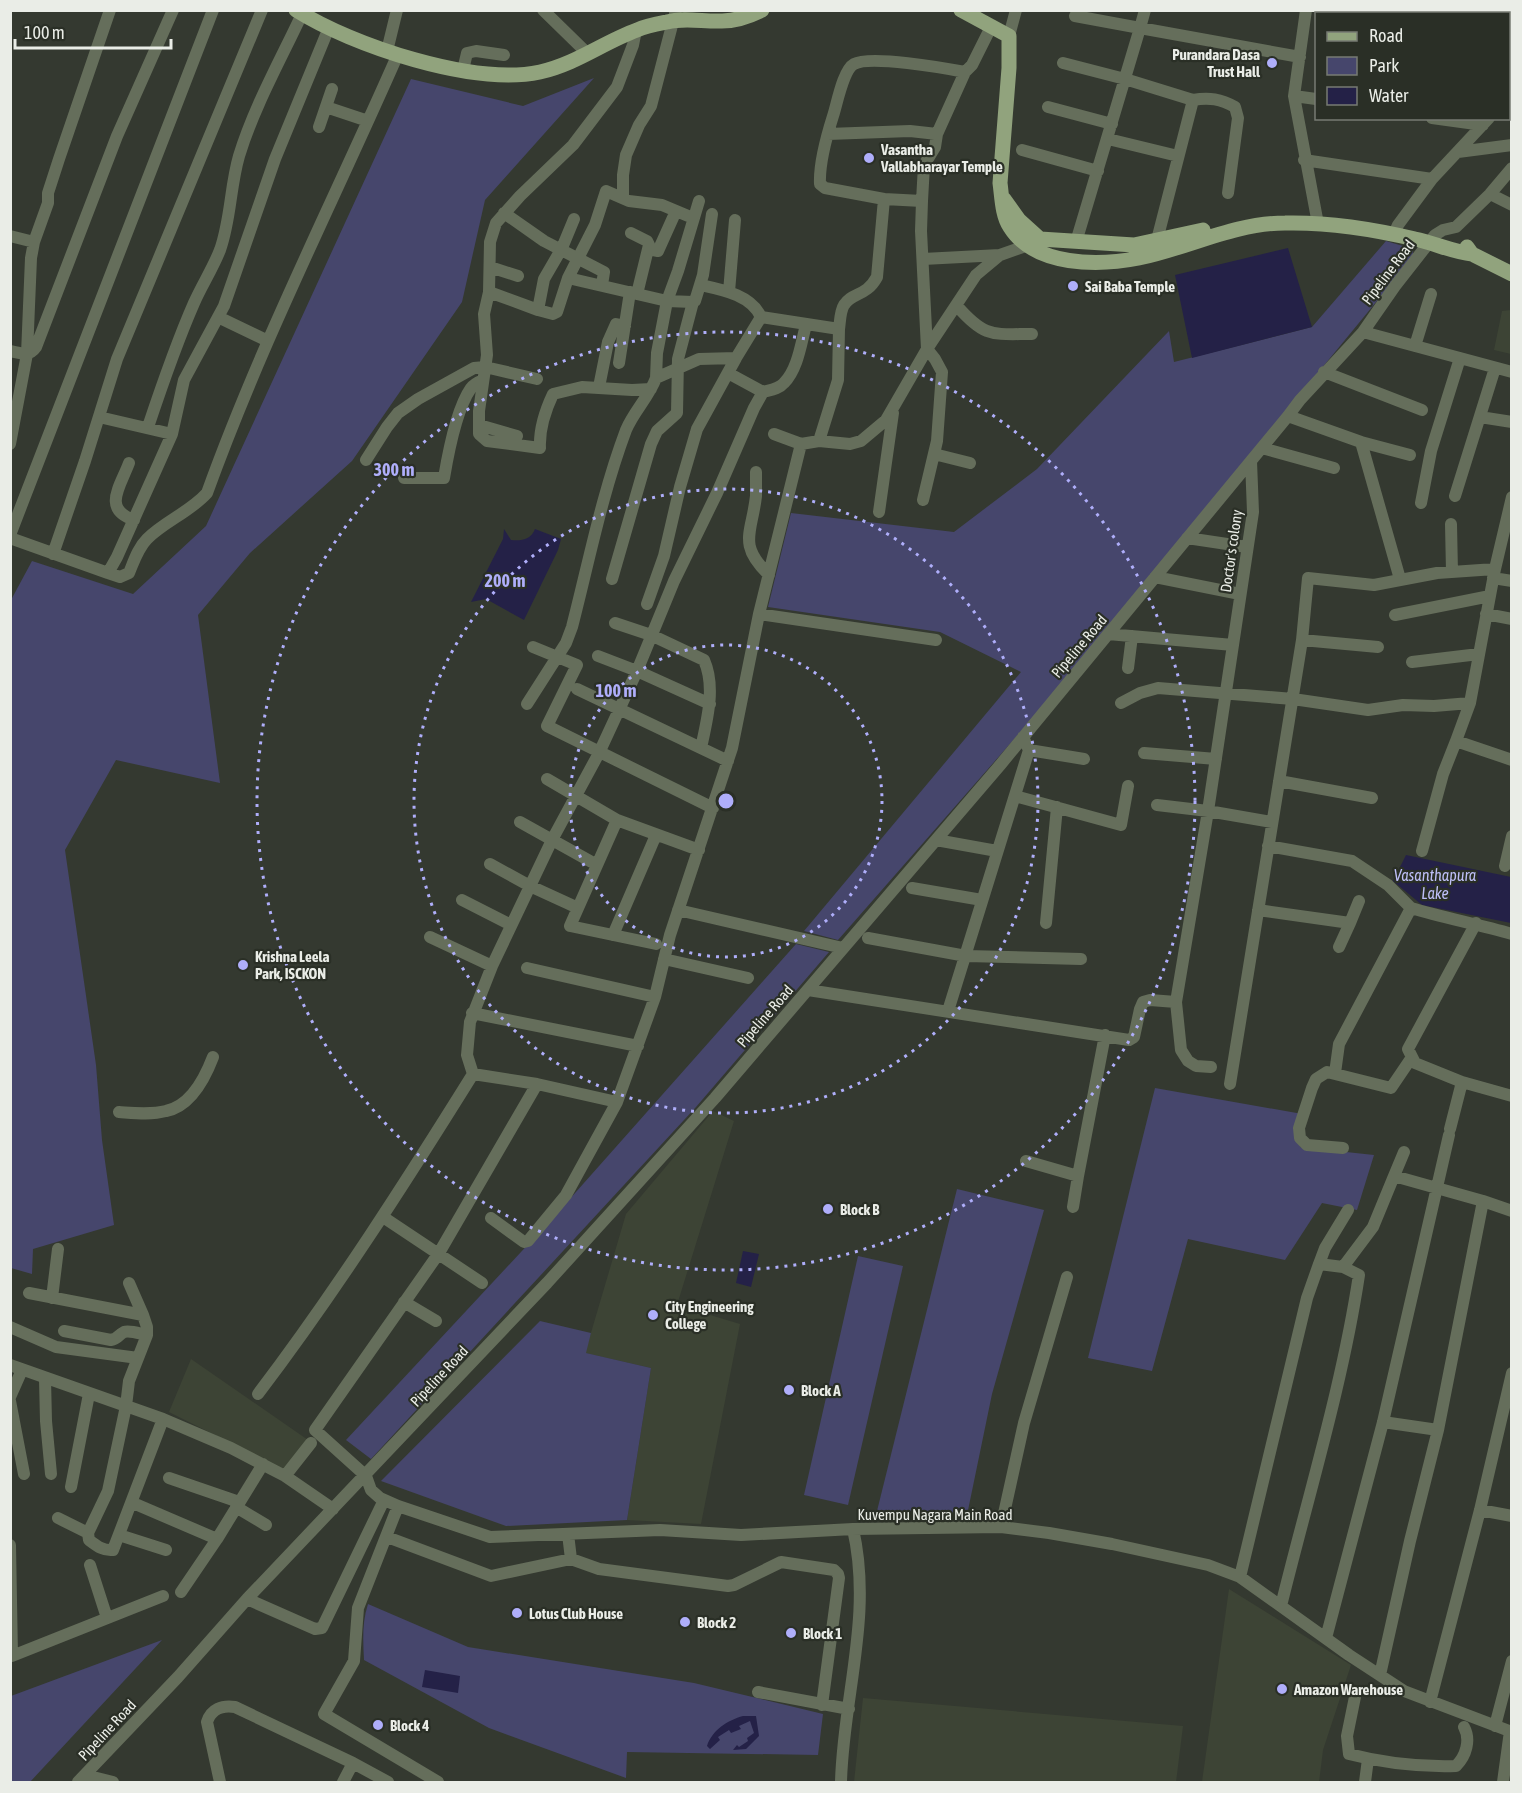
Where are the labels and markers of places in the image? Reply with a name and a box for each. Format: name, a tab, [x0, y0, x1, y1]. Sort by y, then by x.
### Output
place label: Purandara Dasa Trust Hall	[1172, 46, 1261, 80]
marker: Purandara Dasa Trust Hall	[1265, 56, 1279, 70]
place label: Vasantha Vallabharayar Temple	[880, 141, 1003, 175]
marker: Vasantha Vallabharayar Temple	[862, 151, 876, 165]
place label: Sai Baba Temple	[1085, 278, 1175, 295]
marker: Sai Baba Temple	[1066, 279, 1080, 293]
centre of rings	[716, 791, 736, 811]
place label: Krishna Leela Park, ISCKON	[255, 948, 329, 982]
marker: Krishna Leela Park, ISCKON	[236, 958, 250, 972]
place label: Block B	[840, 1201, 880, 1218]
marker: Block B	[821, 1202, 835, 1216]
place label: City Engineering College	[665, 1298, 754, 1332]
marker: City Engineering College	[646, 1308, 660, 1322]
place label: Block A	[801, 1382, 841, 1399]
marker: Block A	[782, 1383, 796, 1397]
place label: Lotus Club House	[529, 1605, 623, 1622]
marker: Lotus Club House	[510, 1606, 524, 1620]
place label: Block 2	[697, 1614, 736, 1631]
marker: Block 2	[678, 1615, 692, 1629]
place label: Block 1	[803, 1625, 842, 1642]
marker: Block 1	[784, 1626, 798, 1640]
place label: Amazon Warehouse	[1293, 1681, 1403, 1698]
marker: Amazon Warehouse	[1275, 1682, 1289, 1696]
place label: Block 4	[390, 1717, 429, 1734]
marker: Block 4	[371, 1718, 385, 1732]

